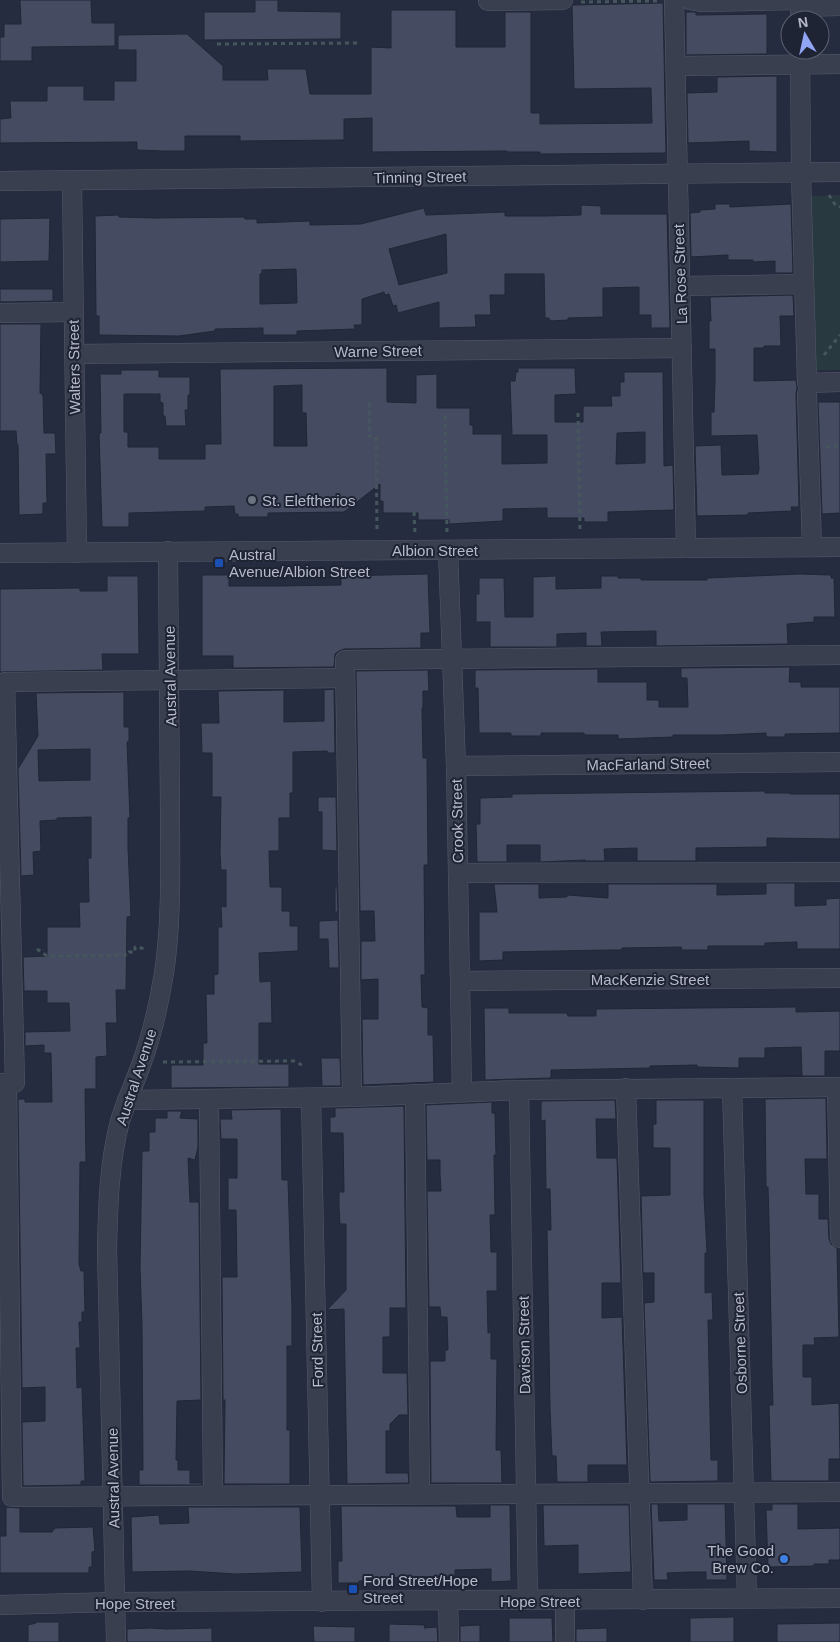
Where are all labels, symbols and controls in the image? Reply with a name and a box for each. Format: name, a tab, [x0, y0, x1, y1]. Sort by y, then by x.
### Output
north arrow	[780, 10, 830, 60]
text: N	[797, 13, 809, 31]
street label: Tinning Street	[373, 168, 467, 186]
street label: La Rose Street	[670, 223, 690, 324]
street label: Walters Street	[65, 319, 83, 414]
street label: Warne Street	[334, 342, 423, 360]
place label: St. Eleftherios	[262, 492, 355, 509]
marker: St. Eleftherios	[246, 494, 258, 506]
street label: Albion Street	[392, 542, 479, 559]
place label: Austral Avenue/Albion Street	[229, 546, 370, 580]
marker: Austral Avenue/Albion Street	[213, 557, 225, 569]
street label: Austral Avenue	[161, 626, 179, 726]
street label: MacFarland Street	[586, 754, 711, 774]
street label: Crook Street	[448, 778, 466, 863]
street label: MacKenzie Street	[591, 971, 710, 988]
street label: Austral Avenue	[112, 1027, 160, 1127]
street label: Osborne Street	[730, 1291, 750, 1394]
street label: Davison Street	[515, 1295, 533, 1394]
street label: Ford Street	[308, 1312, 326, 1388]
street label: Austral Avenue	[104, 1428, 122, 1528]
place label: The Good Brew Co.	[707, 1542, 774, 1576]
marker: The Good Brew Co.	[778, 1553, 790, 1565]
place label: Ford Street/Hope Street	[363, 1572, 478, 1606]
marker: Ford Street/Hope Street	[347, 1583, 359, 1595]
street label: Hope Street	[500, 1593, 581, 1610]
street label: Hope Street	[95, 1595, 176, 1612]

